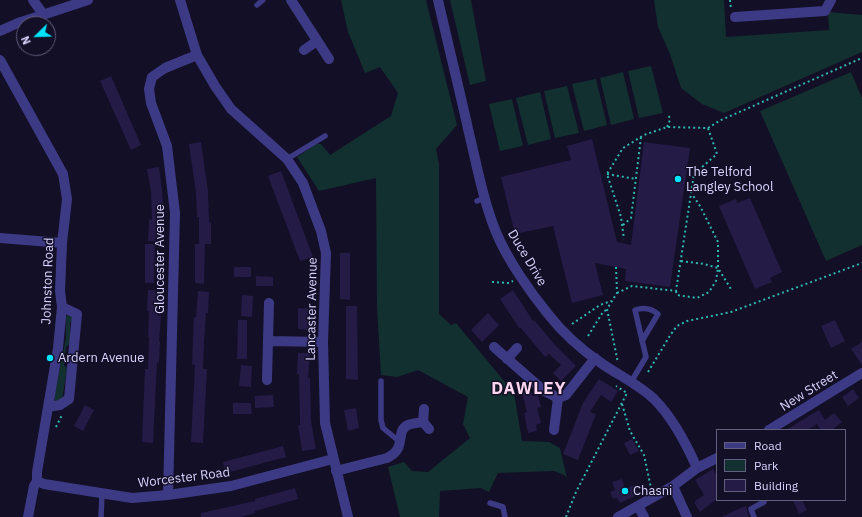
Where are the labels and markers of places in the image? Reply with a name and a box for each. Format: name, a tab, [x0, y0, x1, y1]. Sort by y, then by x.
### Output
place label: The Telford Langley School	[686, 164, 773, 195]
marker: The Telford Langley School	[673, 174, 683, 184]
place label: Ardern Avenue	[58, 350, 144, 366]
marker: Ardern Avenue	[45, 353, 55, 363]
place label: Chasni	[633, 483, 672, 499]
marker: Chasni	[620, 486, 630, 496]

